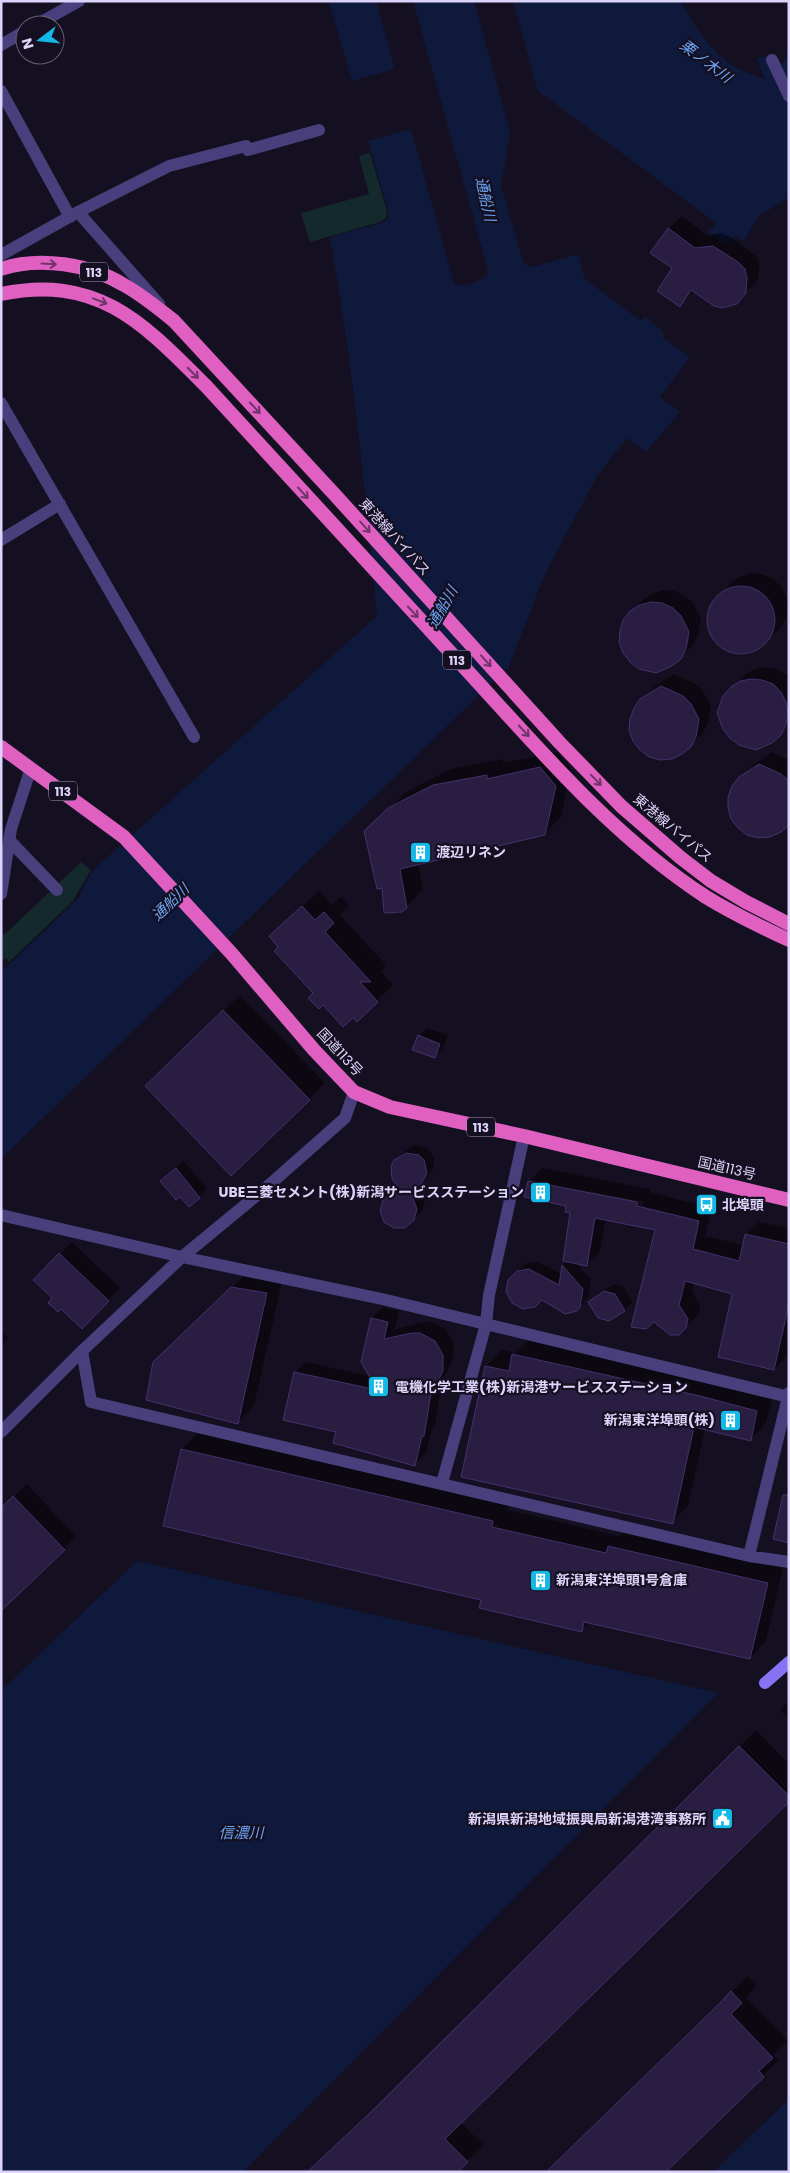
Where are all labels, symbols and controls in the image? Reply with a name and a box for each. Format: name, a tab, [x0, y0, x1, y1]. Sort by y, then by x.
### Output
north arrow	[15, 15, 65, 65]
water label: 栗ノ木川	[676, 35, 738, 89]
text: N	[16, 36, 39, 51]
water label: 通船川	[471, 175, 501, 225]
one-way arrow	[41, 260, 57, 269]
road number: 113	[80, 262, 108, 282]
one-way arrow	[92, 297, 107, 306]
one-way arrow	[187, 367, 199, 379]
one-way arrow	[249, 401, 261, 414]
one-way arrow	[297, 486, 309, 499]
street label: 東港線バイパス	[355, 494, 435, 580]
one-way arrow	[359, 521, 371, 534]
water label: 通船川	[422, 581, 463, 632]
one-way arrow	[408, 606, 419, 619]
road number: 113	[443, 650, 471, 670]
one-way arrow	[480, 654, 492, 667]
one-way arrow	[518, 725, 530, 738]
one-way arrow	[590, 774, 602, 786]
road number: 113	[49, 781, 77, 800]
street label: 東港線バイパス	[629, 789, 717, 867]
building icon: 渡辺リネン	[408, 840, 432, 864]
place label: 渡辺リネン	[436, 842, 506, 862]
water label: 通船川	[147, 877, 195, 925]
street label: 国道113号	[312, 1024, 368, 1080]
road number: 113	[467, 1118, 495, 1136]
street label: 国道113号	[696, 1152, 758, 1184]
building icon: UBE三菱セメント(株)新潟サービスステーション	[528, 1180, 552, 1204]
place label: UBE三菱セメント(株)新潟サービスステーション	[219, 1182, 524, 1202]
bus stop icon: 北埠頭	[694, 1193, 718, 1217]
place label: 北埠頭	[722, 1195, 764, 1215]
building icon: 電機化学工業(株)新潟港サービスステーション	[367, 1375, 391, 1399]
place label: 電機化学工業(株)新潟港サービスステーション	[395, 1377, 688, 1397]
building icon: 新潟東洋埠頭(株)	[719, 1408, 743, 1432]
place label: 新潟東洋埠頭(株)	[604, 1410, 715, 1430]
building icon: 新潟東洋埠頭1号倉庫	[528, 1568, 552, 1592]
place label: 新潟東洋埠頭1号倉庫	[556, 1570, 687, 1590]
public building icon: 新潟県新潟地域振興局新潟港湾事務所	[710, 1807, 734, 1831]
place label: 新潟県新潟地域振興局新潟港湾事務所	[468, 1809, 706, 1829]
water label: 信濃川	[218, 1822, 265, 1843]

